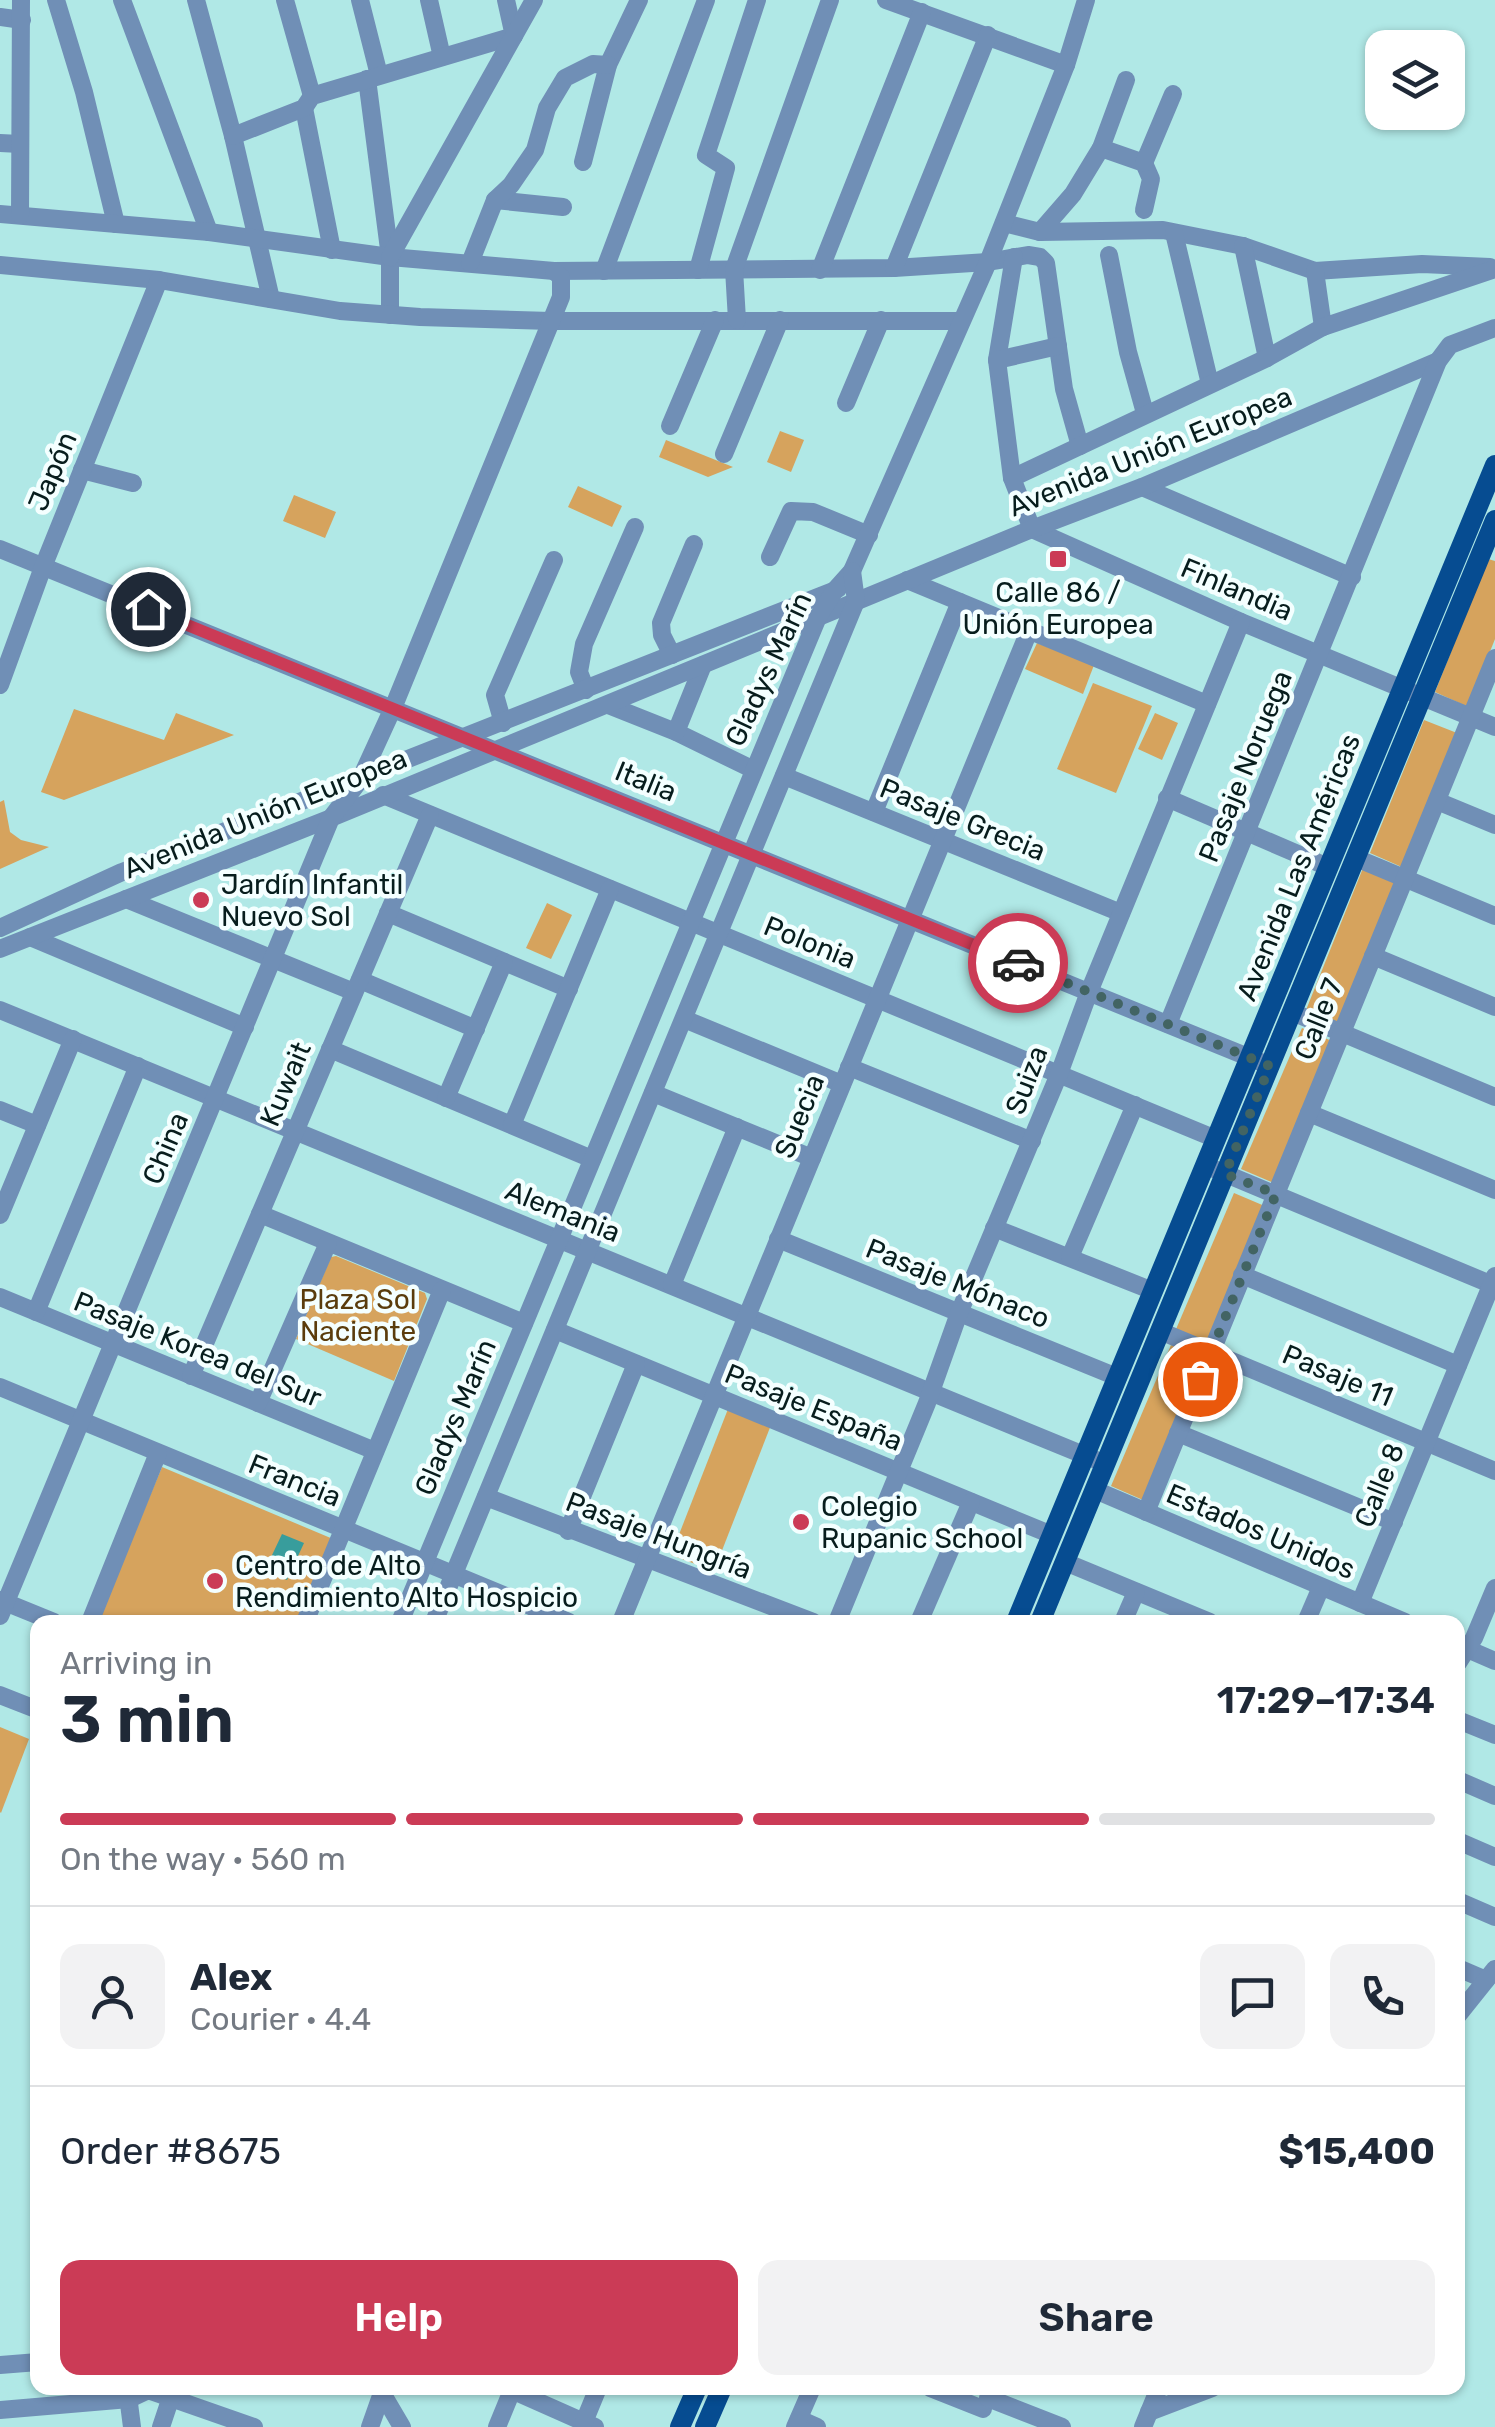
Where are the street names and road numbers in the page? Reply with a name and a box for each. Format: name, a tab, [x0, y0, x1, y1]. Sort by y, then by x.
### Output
street label: Avenida Unión Europea	[1004, 380, 1297, 523]
street label: Japón	[21, 427, 84, 516]
street label: Finlandia	[1176, 551, 1298, 628]
street label: Gladys Marín	[718, 587, 819, 752]
street label: Pasaje Noruega	[1192, 666, 1299, 867]
street label: Avenida Las Américas	[1230, 729, 1367, 1005]
street label: Avenida Unión Europea	[119, 742, 412, 885]
street label: Italia	[610, 754, 681, 809]
street label: Pasaje Grecia	[875, 771, 1050, 868]
street label: Polonia	[759, 909, 860, 976]
street label: Calle 7	[1287, 974, 1350, 1065]
street label: Kuwait	[253, 1037, 318, 1131]
street label: Suiza	[998, 1041, 1055, 1119]
street label: Suecia	[768, 1069, 831, 1163]
street label: China	[136, 1107, 195, 1189]
street label: Alemania	[501, 1174, 625, 1249]
street label: Pasaje Mónaco	[861, 1232, 1054, 1335]
street label: Pasaje Korea del Sur	[69, 1285, 327, 1414]
street label: Gladys Marín	[408, 1334, 503, 1500]
street label: Pasaje 11	[1278, 1337, 1398, 1413]
street label: Pasaje España	[720, 1357, 907, 1458]
street label: Calle 8	[1348, 1438, 1411, 1532]
street label: Francia	[244, 1447, 346, 1514]
street label: Estados Unidos	[1161, 1477, 1360, 1586]
street label: Pasaje Hungría	[561, 1485, 756, 1586]

